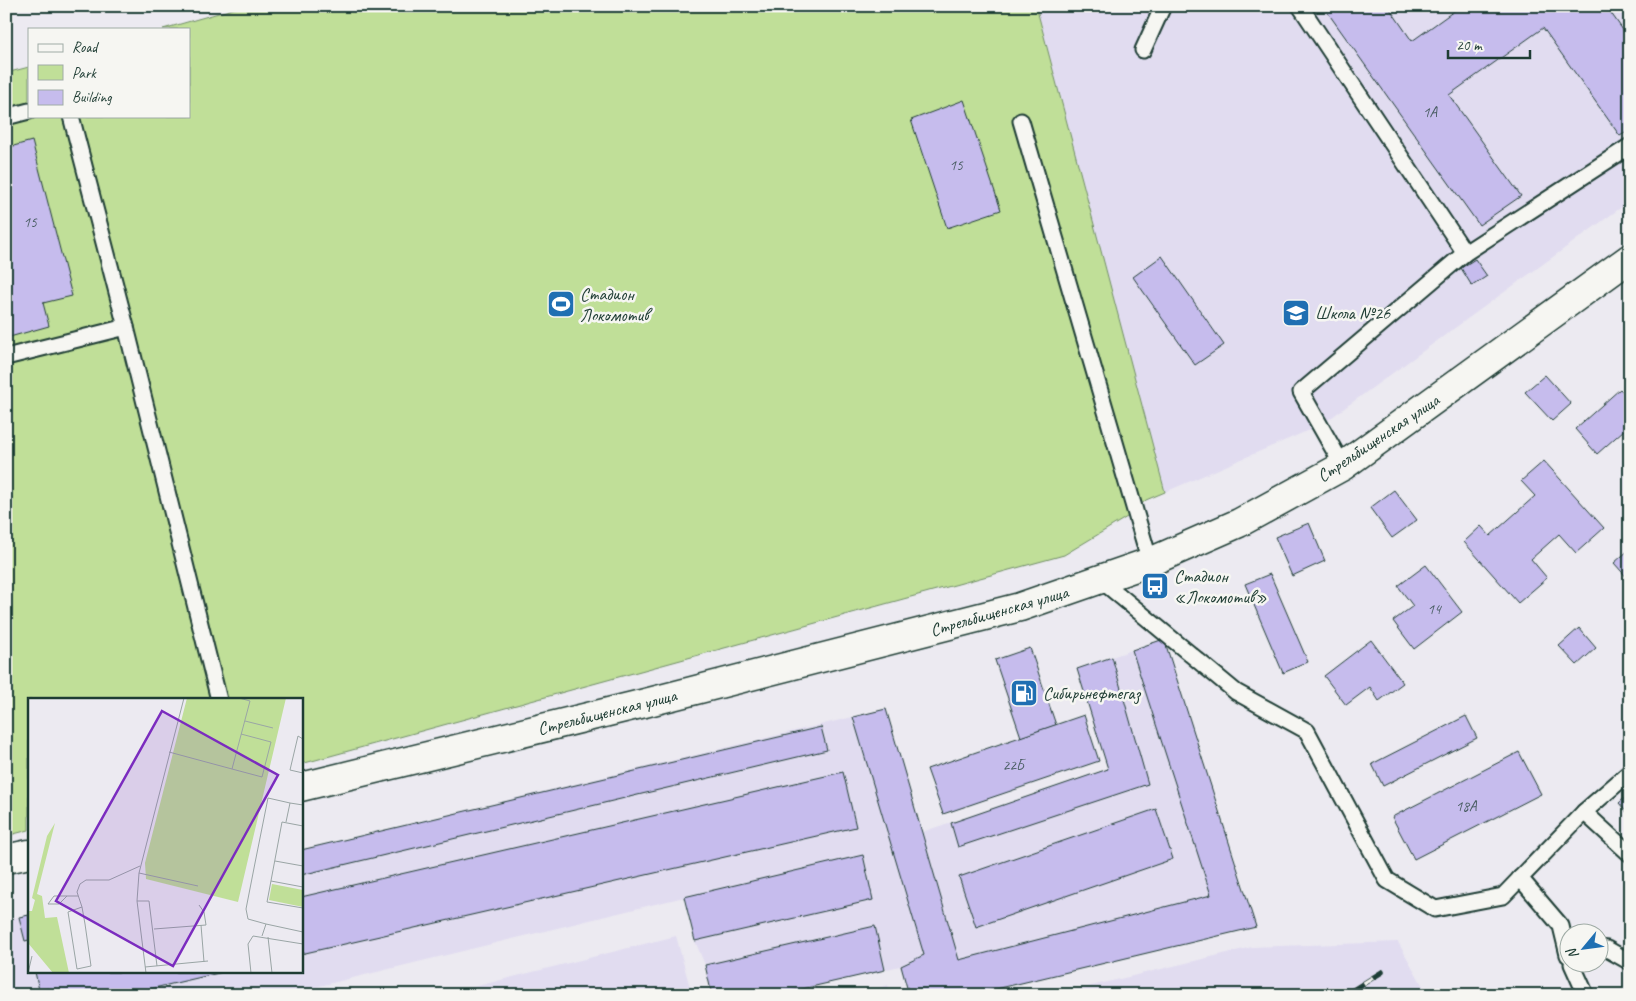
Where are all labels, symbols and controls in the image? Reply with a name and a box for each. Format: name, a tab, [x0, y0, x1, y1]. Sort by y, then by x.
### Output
legend	[28, 28, 190, 118]
scale bar	[1448, 28, 1531, 60]
text: 20 m	[1456, 36, 1483, 55]
text: Road	[72, 38, 99, 57]
text: Park	[72, 64, 97, 83]
text: Building	[72, 88, 112, 107]
house number: 1А	[1423, 103, 1439, 122]
house number: 15	[949, 156, 964, 175]
house number: 15	[23, 213, 38, 232]
place label: Стадион Локомотив	[580, 283, 653, 326]
sports icon: Стадион Локомотив	[546, 289, 576, 319]
school or university icon: Школа №26	[1281, 298, 1311, 328]
place label: Школа №26	[1315, 302, 1391, 324]
street label: Стрельбищенская улица	[1313, 388, 1445, 487]
place label: Стадион «Локомотив»	[1174, 565, 1267, 608]
bus stop icon: Стадион «Локомотив»	[1140, 571, 1170, 601]
street label: Стрельбищенская улица	[928, 580, 1072, 641]
house number: 14	[1427, 600, 1442, 619]
fuel station icon: Сибирьнефтегаз	[1009, 678, 1039, 708]
place label: Сибирьнефтегаз	[1043, 682, 1141, 705]
street label: Стрельбищенская улица	[535, 684, 680, 740]
inset map	[28, 698, 302, 974]
house number: 22Б	[1002, 756, 1026, 775]
house number: 18А	[1455, 797, 1478, 816]
north arrow	[1558, 924, 1608, 974]
text: N	[1562, 944, 1583, 962]

